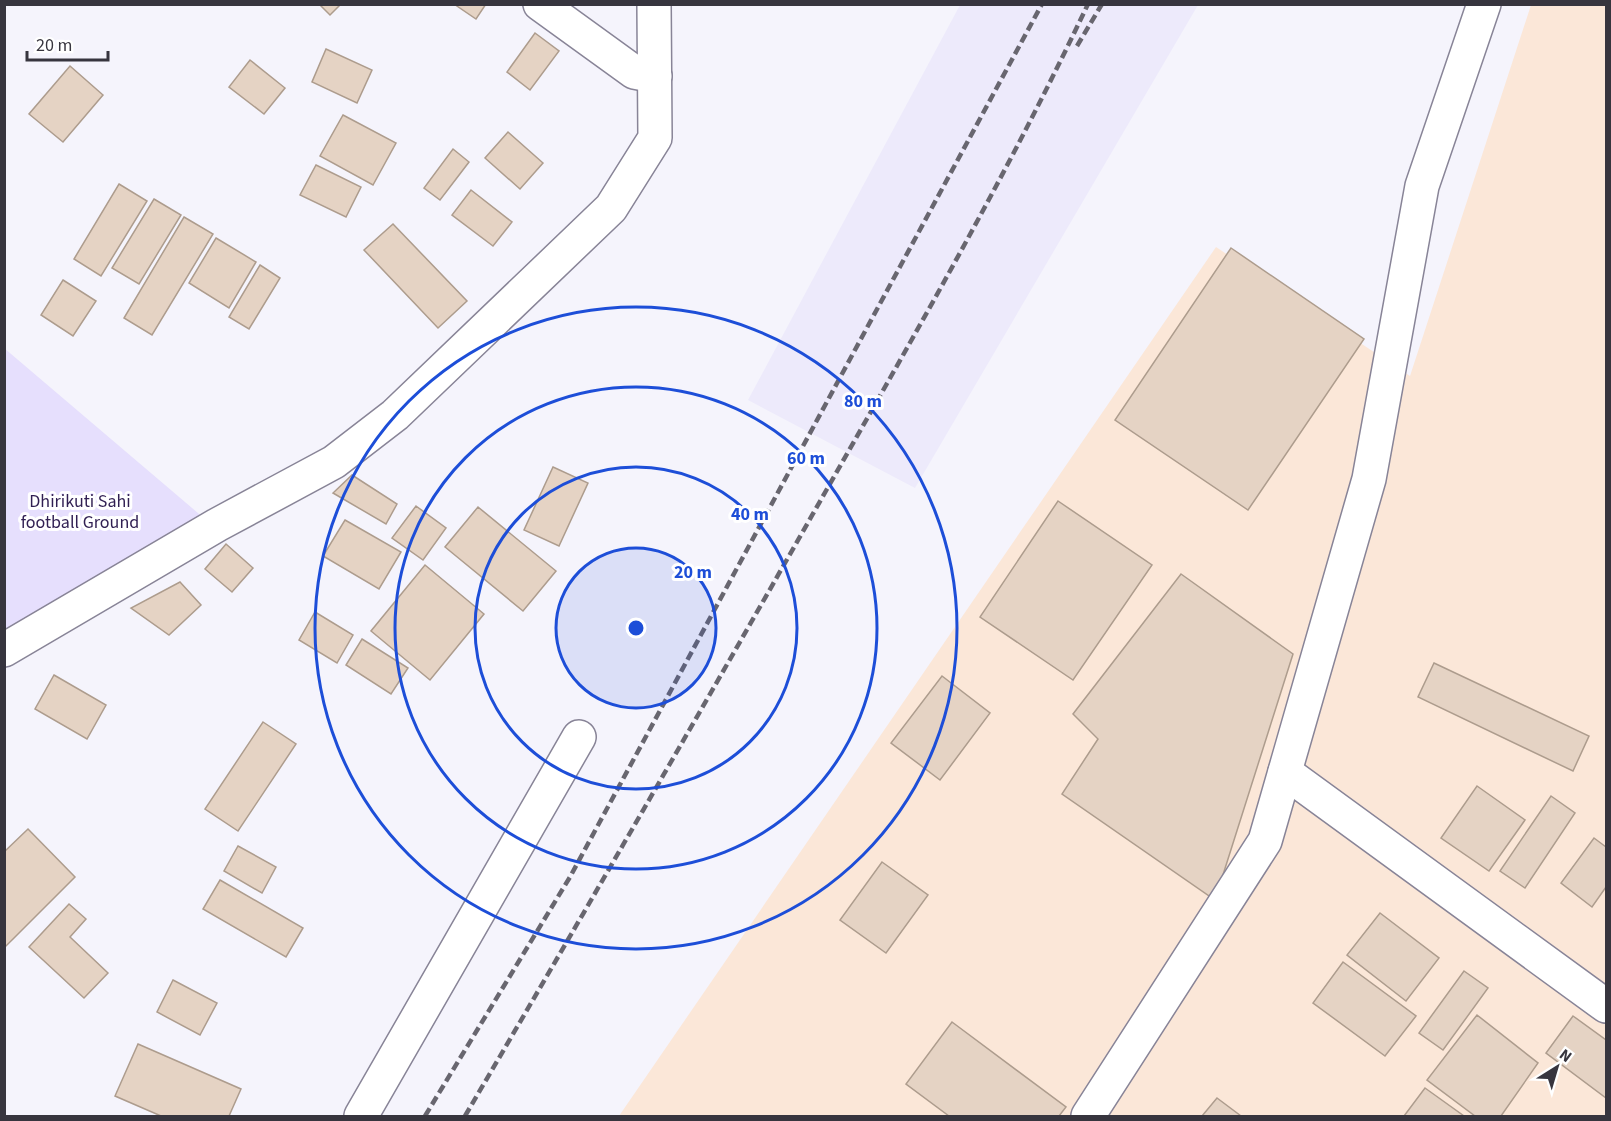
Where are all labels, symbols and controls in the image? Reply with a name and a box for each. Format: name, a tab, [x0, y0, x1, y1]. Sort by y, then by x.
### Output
scale bar	[27, 24, 108, 62]
text: 20 m	[36, 33, 72, 58]
text: 80 m	[844, 389, 882, 414]
text: 60 m	[787, 446, 825, 471]
park label: Dhirikuti Sahi football Ground	[21, 489, 139, 535]
text: 40 m	[731, 502, 769, 527]
text: 20 m	[674, 560, 712, 585]
centre of rings	[626, 618, 646, 638]
north arrow	[1527, 1037, 1587, 1097]
text: N	[1555, 1044, 1576, 1068]

